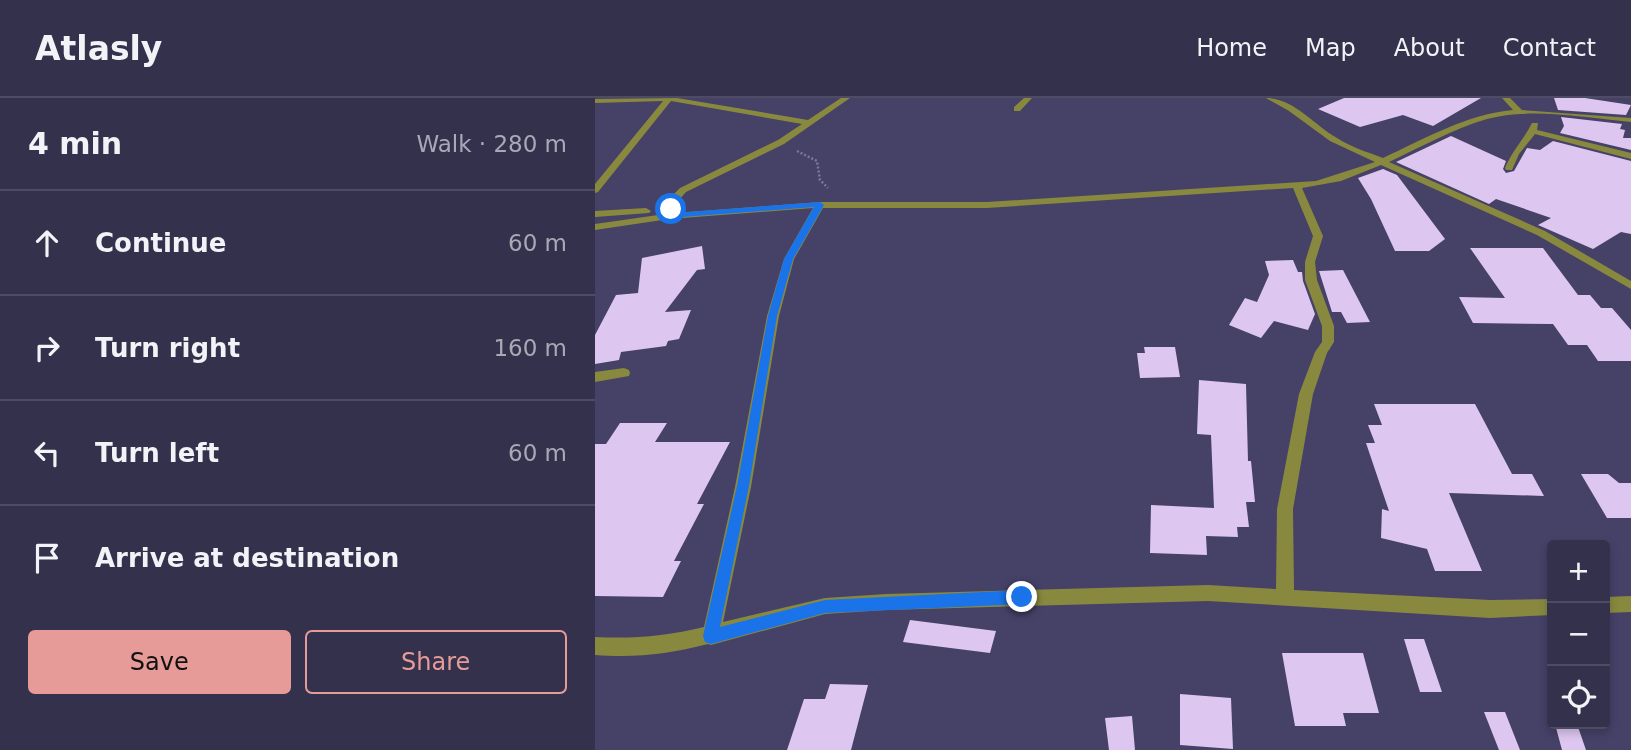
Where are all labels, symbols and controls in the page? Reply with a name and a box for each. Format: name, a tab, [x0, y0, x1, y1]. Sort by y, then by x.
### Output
text: Atlasly	[35, 29, 162, 68]
text: Home	[1196, 34, 1267, 62]
text: Map	[1305, 34, 1356, 62]
text: About	[1394, 34, 1465, 62]
text: Contact	[1503, 34, 1596, 62]
text: 4 min	[28, 126, 122, 161]
text: Walk · 280 m	[416, 131, 567, 157]
route start	[655, 193, 686, 224]
icon: ahead	[28, 224, 66, 262]
text: Continue	[95, 228, 226, 258]
text: 60 m	[508, 230, 567, 256]
icon: right	[28, 329, 66, 367]
text: Turn right	[95, 333, 240, 363]
text: 160 m	[493, 335, 567, 361]
icon: left	[28, 434, 66, 472]
text: Turn left	[95, 438, 219, 468]
text: 60 m	[508, 440, 567, 466]
icon: arrive	[28, 539, 66, 577]
map controls	[1547, 540, 1610, 729]
button: +	[1547, 540, 1610, 603]
text: Arrive at destination	[95, 543, 399, 573]
route end	[1006, 581, 1037, 612]
button: −	[1547, 603, 1610, 666]
button: Save	[28, 630, 291, 694]
button: Share	[305, 630, 567, 694]
button: locate	[1547, 666, 1610, 729]

